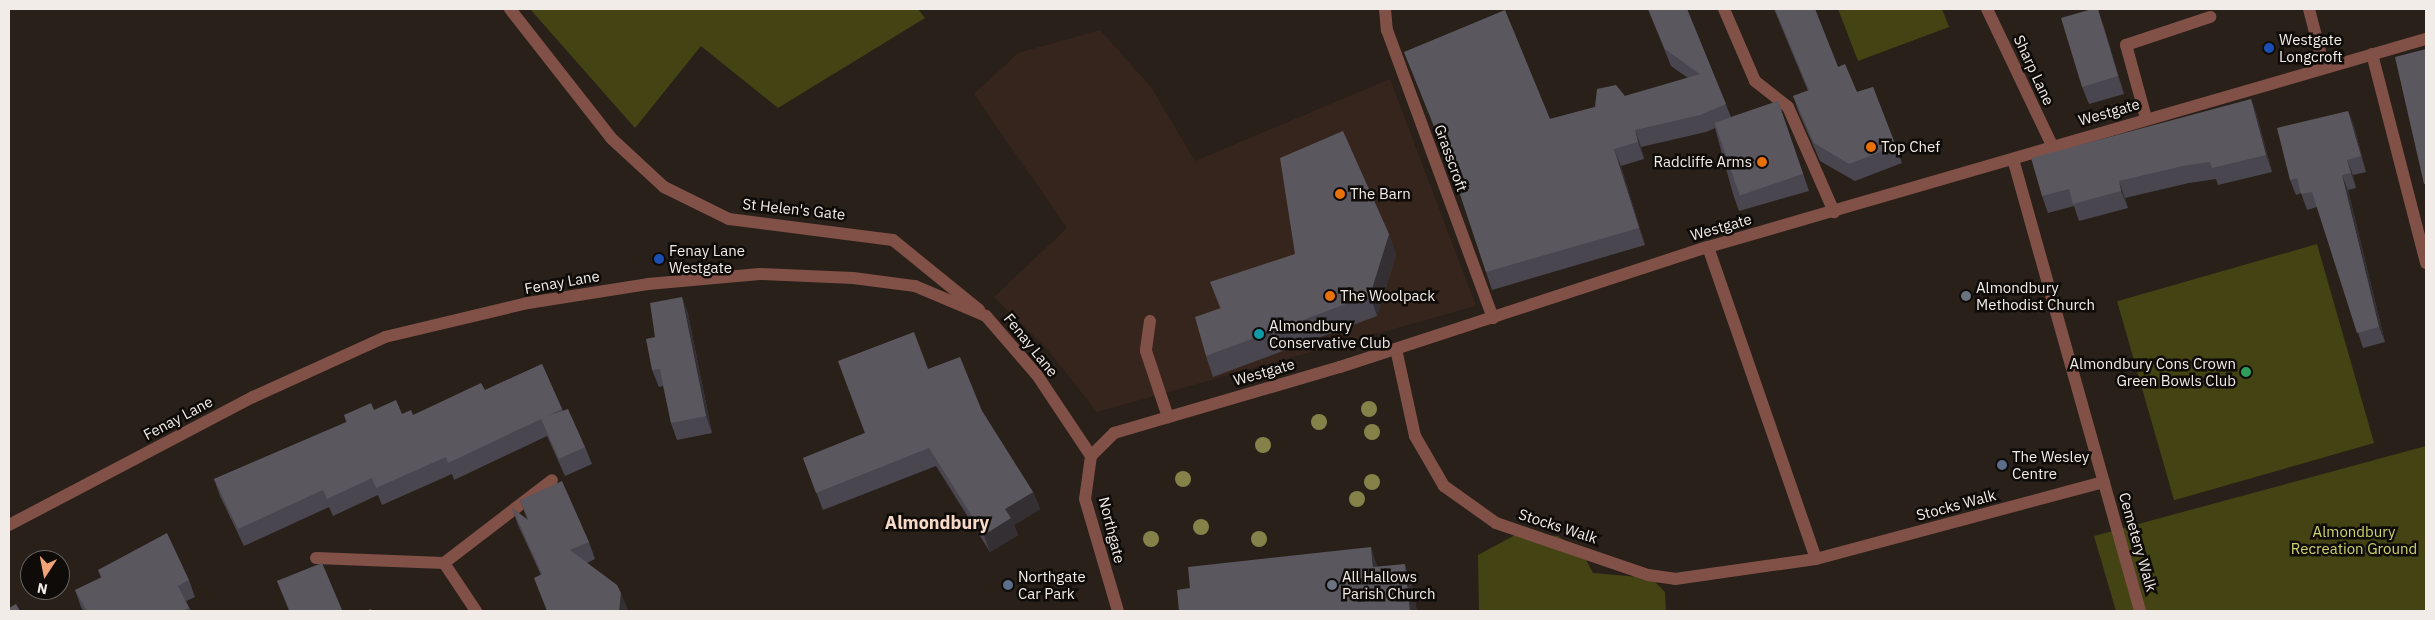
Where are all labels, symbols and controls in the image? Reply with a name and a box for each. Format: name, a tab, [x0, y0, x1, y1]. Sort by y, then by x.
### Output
place label: Westgate Longcroft	[2279, 30, 2343, 65]
street label: Sharp Lane	[2010, 32, 2058, 108]
marker: Westgate Longcroft	[2263, 42, 2275, 54]
street label: Westgate	[2076, 95, 2142, 129]
street label: Grasscroft	[1431, 122, 1471, 194]
place label: Top Chef	[1881, 138, 1940, 156]
marker: Top Chef	[1865, 141, 1877, 153]
place label: Radcliffe Arms	[1654, 153, 1752, 171]
marker: Radcliffe Arms	[1756, 156, 1768, 168]
place label: The Barn	[1350, 185, 1411, 203]
marker: The Barn	[1334, 188, 1346, 200]
street label: St Helen's Gate	[742, 195, 846, 223]
street label: Westgate	[1688, 210, 1754, 244]
place label: Fenay Lane Westgate	[669, 241, 745, 276]
marker: Fenay Lane Westgate	[653, 253, 665, 265]
street label: Fenay Lane	[523, 267, 601, 297]
place label: Almondbury Methodist Church	[1976, 278, 2095, 313]
place label: The Woolpack	[1340, 287, 1435, 305]
marker: The Woolpack	[1324, 290, 1336, 302]
marker: Almondbury Methodist Church	[1960, 290, 1972, 302]
street label: Fenay Lane	[1000, 310, 1062, 380]
place label: Almondbury Conservative Club	[1269, 316, 1390, 351]
marker: Almondbury Conservative Club	[1253, 328, 1265, 340]
place label: Almondbury Cons Crown Green Bowls Club	[2070, 354, 2236, 389]
street label: Westgate	[1231, 355, 1297, 389]
marker: Almondbury Cons Crown Green Bowls Club	[2240, 366, 2252, 378]
street label: Fenay Lane	[140, 392, 216, 444]
place label: The Wesley Centre	[2012, 447, 2089, 482]
marker: The Wesley Centre	[1996, 459, 2008, 471]
street label: Stocks Walk	[1914, 486, 1998, 524]
street label: Cemetery Walk	[2115, 490, 2161, 594]
street label: Northgate	[1095, 495, 1129, 565]
street label: Stocks Walk	[1516, 505, 1600, 547]
district label: Almondbury	[885, 512, 989, 534]
park label: Almondbury Recreation Ground	[2291, 522, 2417, 557]
north arrow	[20, 550, 70, 600]
place label: Northgate Car Park	[1018, 567, 1086, 602]
place label: All Hallows Parish Church	[1342, 567, 1435, 602]
text: N	[36, 579, 49, 599]
marker: Northgate Car Park	[1002, 579, 1014, 591]
marker: All Hallows Parish Church	[1326, 579, 1338, 591]

